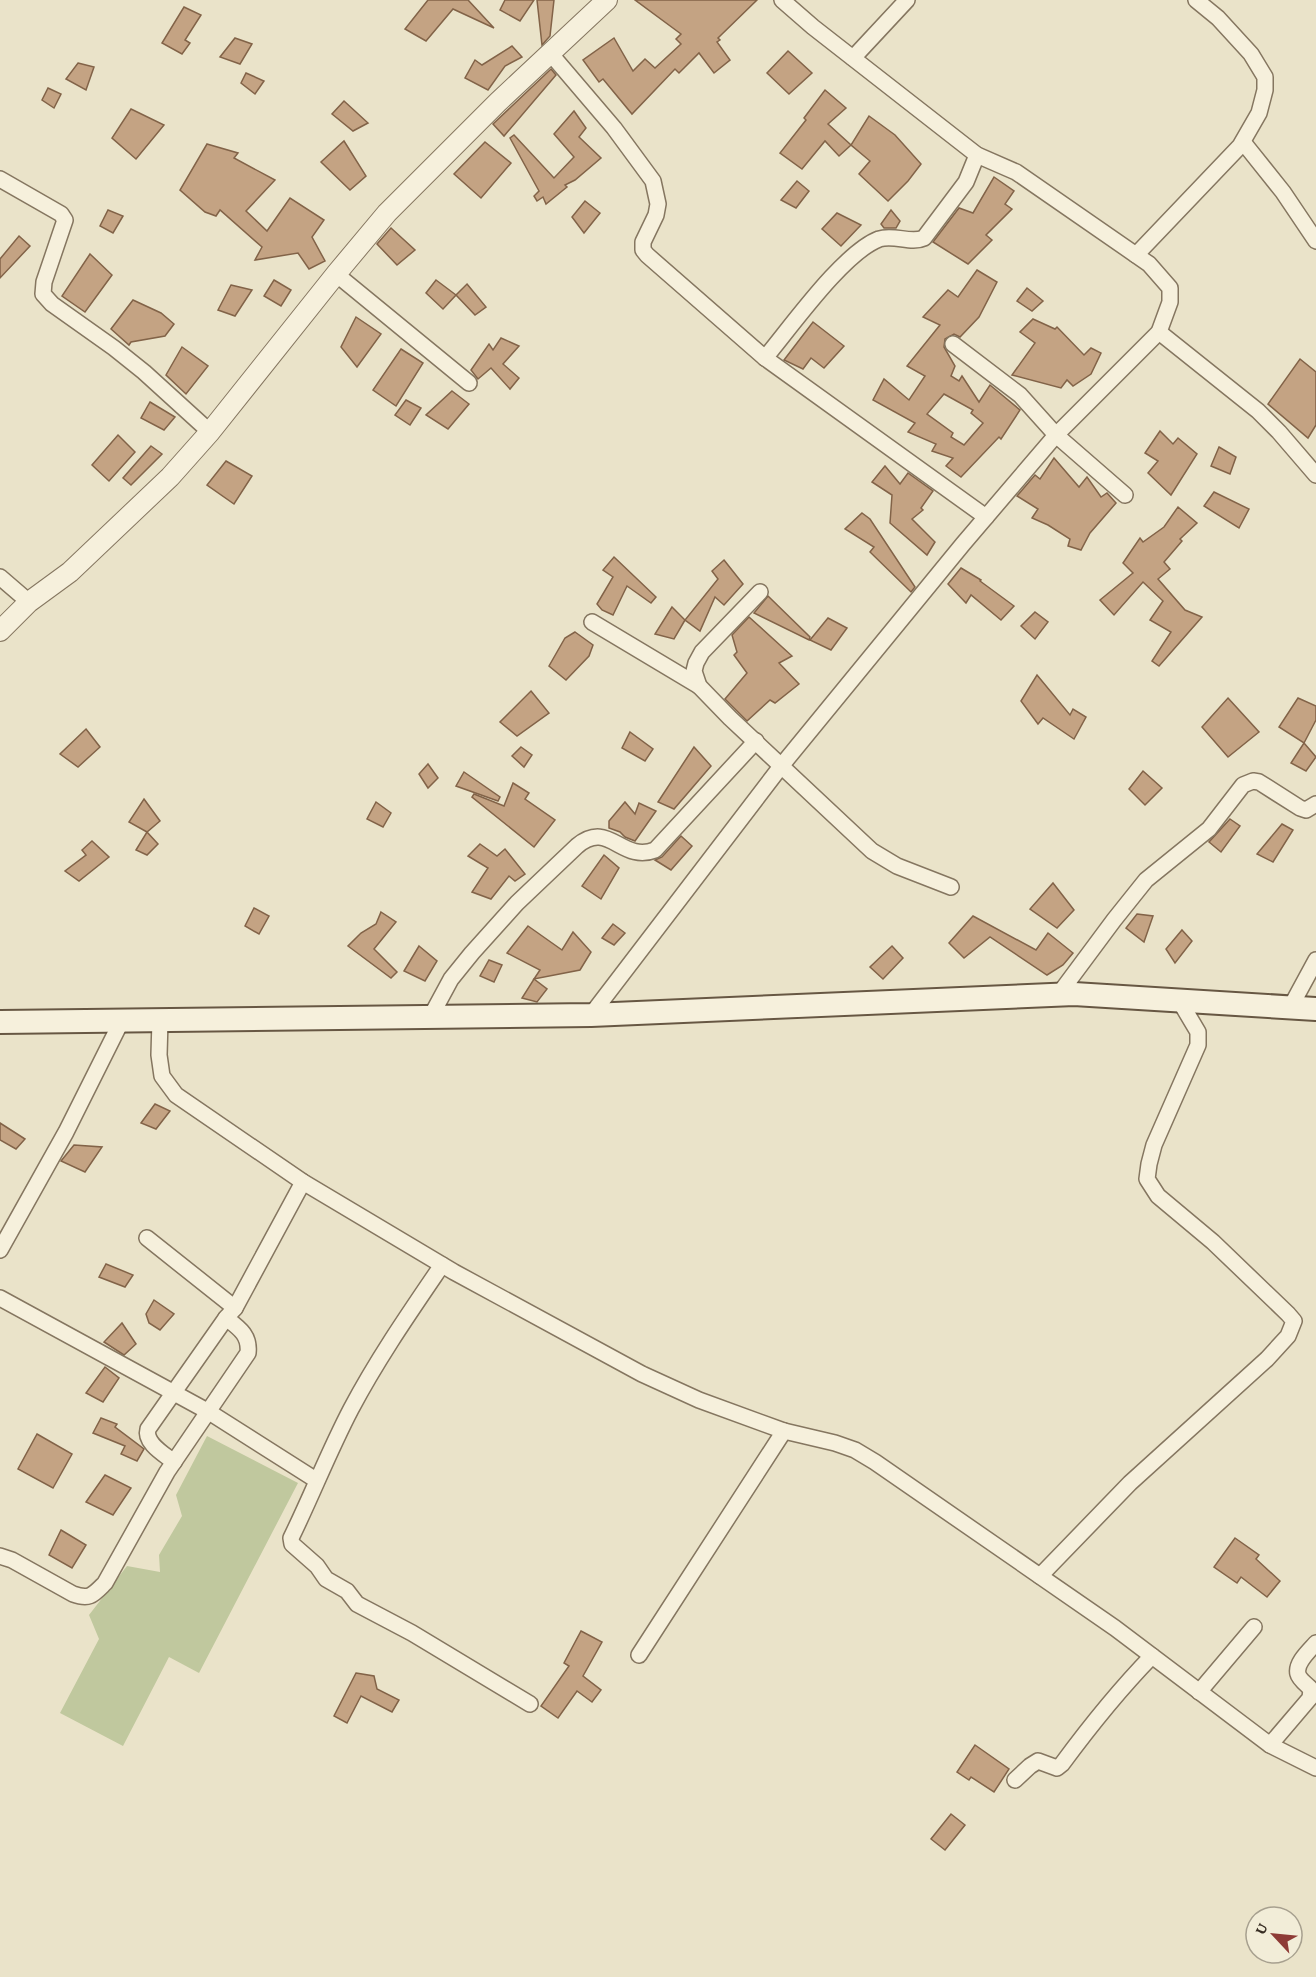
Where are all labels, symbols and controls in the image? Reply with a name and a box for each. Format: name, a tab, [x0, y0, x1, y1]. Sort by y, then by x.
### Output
north arrow	[1244, 1905, 1304, 1965]
text: U	[1251, 1920, 1271, 1937]

